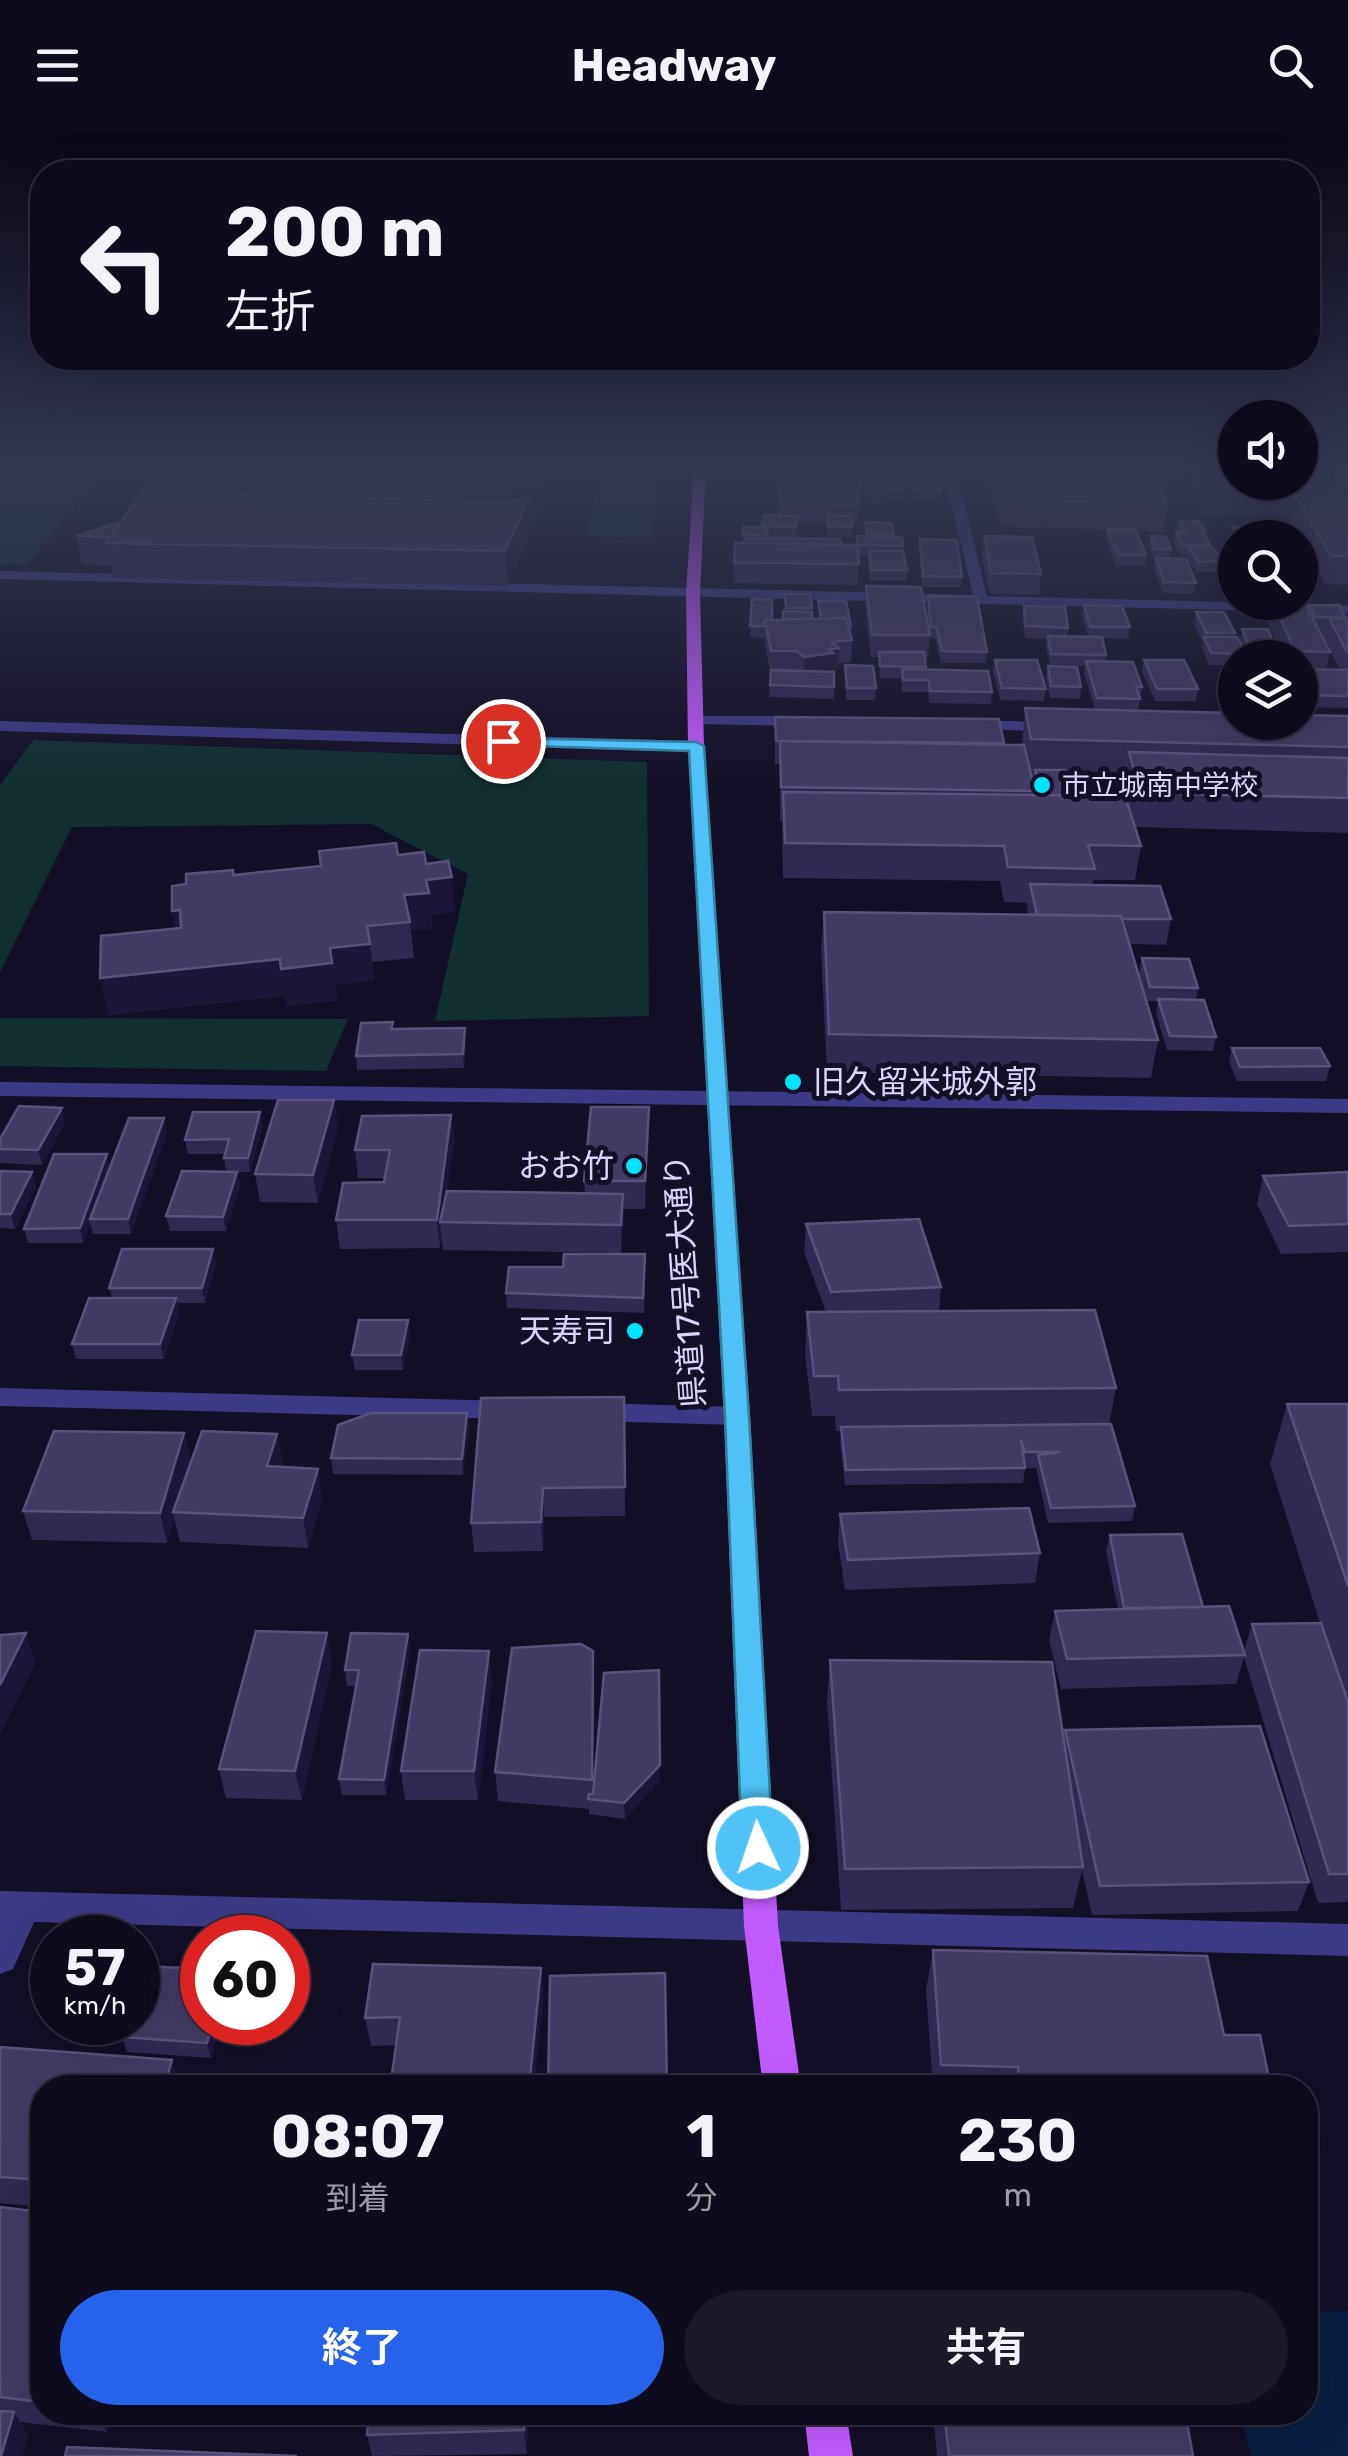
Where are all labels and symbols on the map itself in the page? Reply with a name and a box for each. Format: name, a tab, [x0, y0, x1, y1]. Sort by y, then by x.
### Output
pin	[461, 699, 546, 784]
place label: 市立城南中学校	[1062, 769, 1258, 802]
marker: 市立城南中学校	[1031, 774, 1053, 796]
place label: 旧久留米城外郭	[813, 1063, 1037, 1101]
marker: 旧久留米城外郭	[782, 1071, 804, 1093]
place label: おお竹	[518, 1147, 614, 1185]
street label: 県道17号医大通り	[657, 1153, 713, 1409]
marker: おお竹	[623, 1155, 645, 1177]
place label: 天寿司	[519, 1312, 615, 1350]
marker: 天寿司	[624, 1320, 646, 1342]
position arrow	[706, 1796, 810, 1900]
speed limit sign: 60	[180, 1915, 310, 2045]

